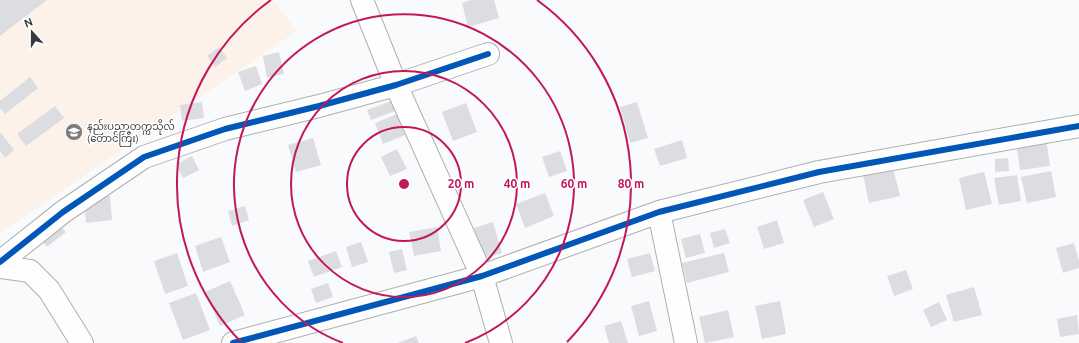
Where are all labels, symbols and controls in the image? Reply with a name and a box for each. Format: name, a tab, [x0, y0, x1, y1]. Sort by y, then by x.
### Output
north arrow	[12, 12, 52, 52]
text: N	[22, 16, 34, 30]
place label: နည်းပညာတက္ကသိုလ် (တောင်ကြီး)	[87, 119, 175, 147]
school or university icon: နည်းပညာတက္ကသိုလ် (တောင်ကြီး)	[64, 122, 84, 142]
centre of rings	[397, 177, 411, 191]
text: 20 m	[448, 177, 474, 190]
text: 40 m	[504, 177, 530, 190]
text: 60 m	[561, 177, 587, 190]
text: 80 m	[618, 177, 644, 190]

